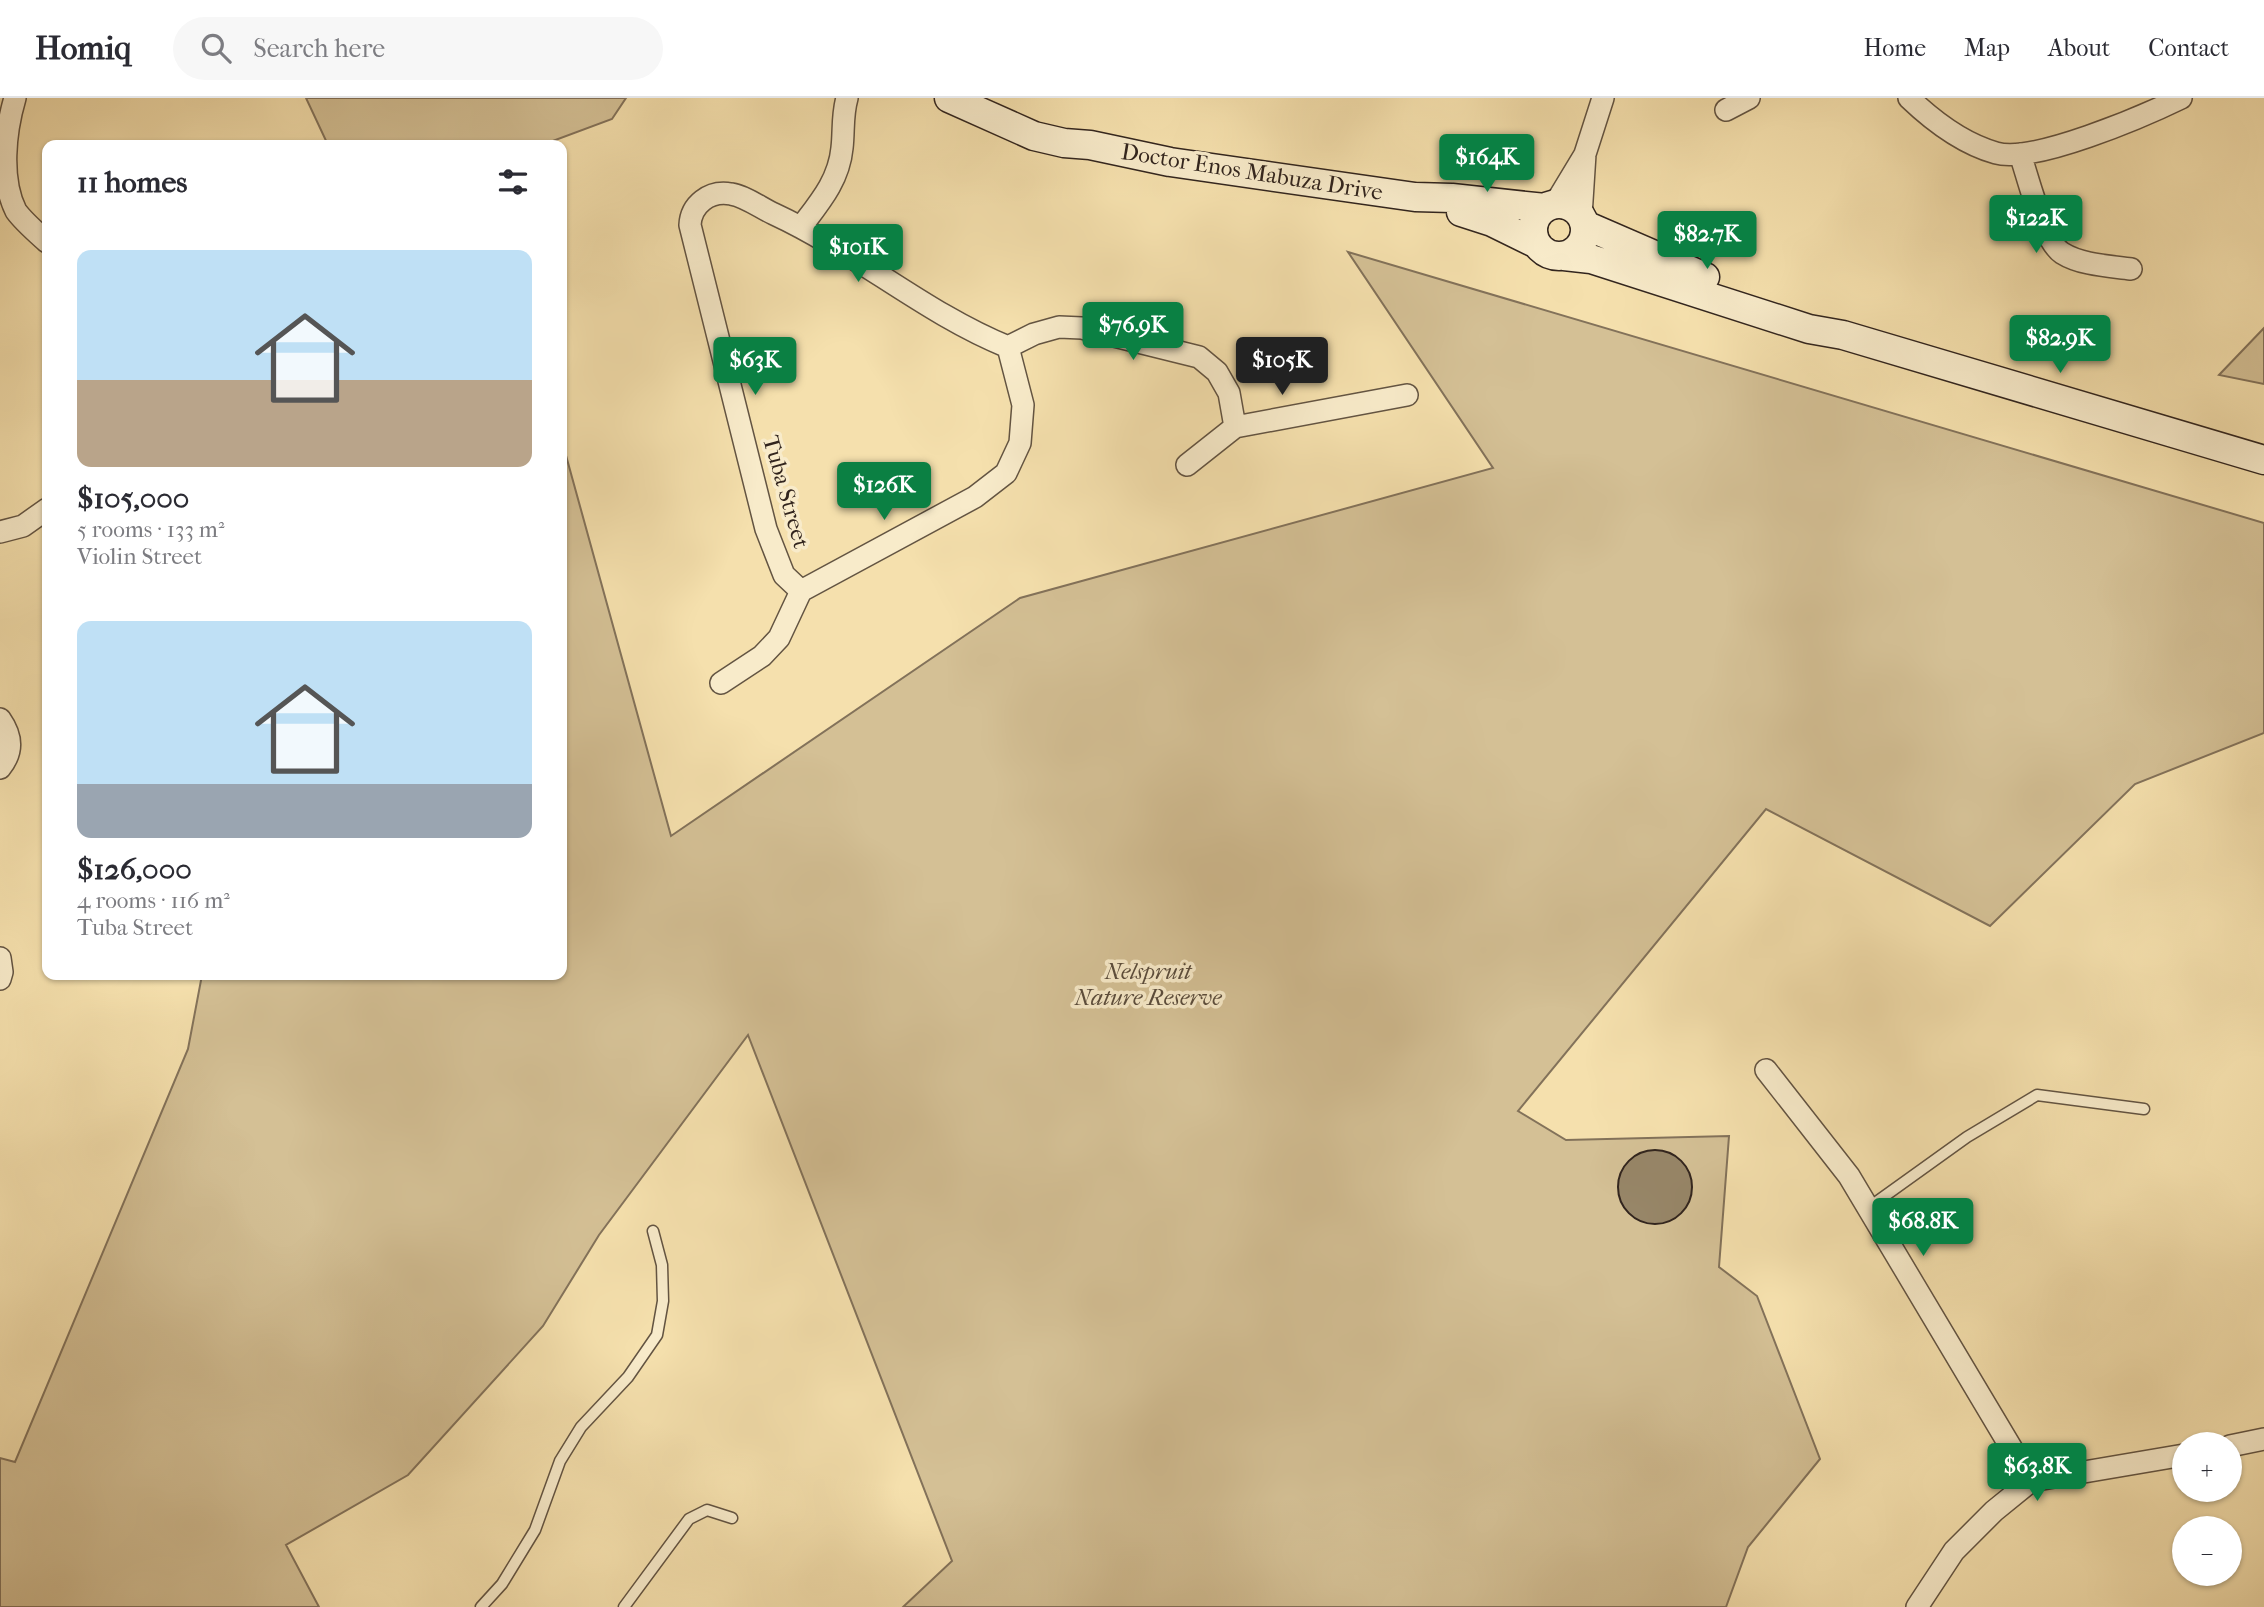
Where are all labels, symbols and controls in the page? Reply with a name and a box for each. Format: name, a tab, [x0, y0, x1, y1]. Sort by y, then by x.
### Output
search box	[173, 17, 663, 80]
text: Homiq	[35, 29, 131, 68]
icon: search	[197, 29, 235, 67]
text: Search here	[253, 33, 385, 64]
text: Home	[1864, 34, 1926, 62]
text: Map	[1964, 34, 2010, 62]
text: About	[2048, 34, 2110, 62]
text: Contact	[2148, 34, 2229, 62]
pin: $164K	[1438, 134, 1536, 194]
street label: Doctor Enos Mabuza Drive	[1119, 138, 1385, 206]
text: $164K	[1455, 143, 1519, 170]
icon: filters	[494, 163, 532, 201]
text: 11 homes	[77, 165, 187, 200]
pin: $122K	[1987, 195, 2085, 255]
text: $122K	[2005, 204, 2067, 231]
pin: $82.7K	[1650, 212, 1764, 271]
text: $82.7K	[1673, 220, 1741, 247]
pin: $101K	[809, 225, 907, 284]
text: $101K	[829, 233, 887, 260]
icon: home	[242, 295, 368, 421]
pin: $76.9K	[1076, 302, 1190, 362]
text: $76.9K	[1098, 311, 1168, 338]
pin: $82.9K	[2003, 316, 2117, 375]
text: $82.9K	[2026, 324, 2094, 351]
pin: $63K	[714, 338, 796, 397]
pin: $105K	[1233, 338, 1331, 397]
text: $63K	[729, 346, 781, 373]
text: $105K	[1252, 346, 1312, 373]
street label: Tuba Street	[757, 432, 815, 552]
pin: $126K	[835, 462, 933, 522]
text: $126K	[853, 471, 915, 498]
text: $105,000	[77, 481, 189, 516]
text: 5 rooms · 133 m²	[77, 516, 224, 543]
text: Violin Street	[77, 543, 202, 570]
icon: home	[242, 666, 368, 792]
text: $126,000	[77, 852, 192, 887]
text: 4 rooms · 116 m²	[77, 887, 230, 914]
text: Tuba Street	[77, 914, 193, 941]
park label: Nelspruit Nature Reserve	[1074, 958, 1222, 1011]
pin: $68.8K	[1866, 1198, 1980, 1258]
text: $68.8K	[1888, 1207, 1958, 1234]
map controls	[2172, 1432, 2242, 1586]
button: +	[2172, 1432, 2242, 1502]
pin: $63.8K	[1980, 1444, 2094, 1503]
text: $63.8K	[2003, 1452, 2071, 1479]
button: −	[2172, 1516, 2242, 1586]

